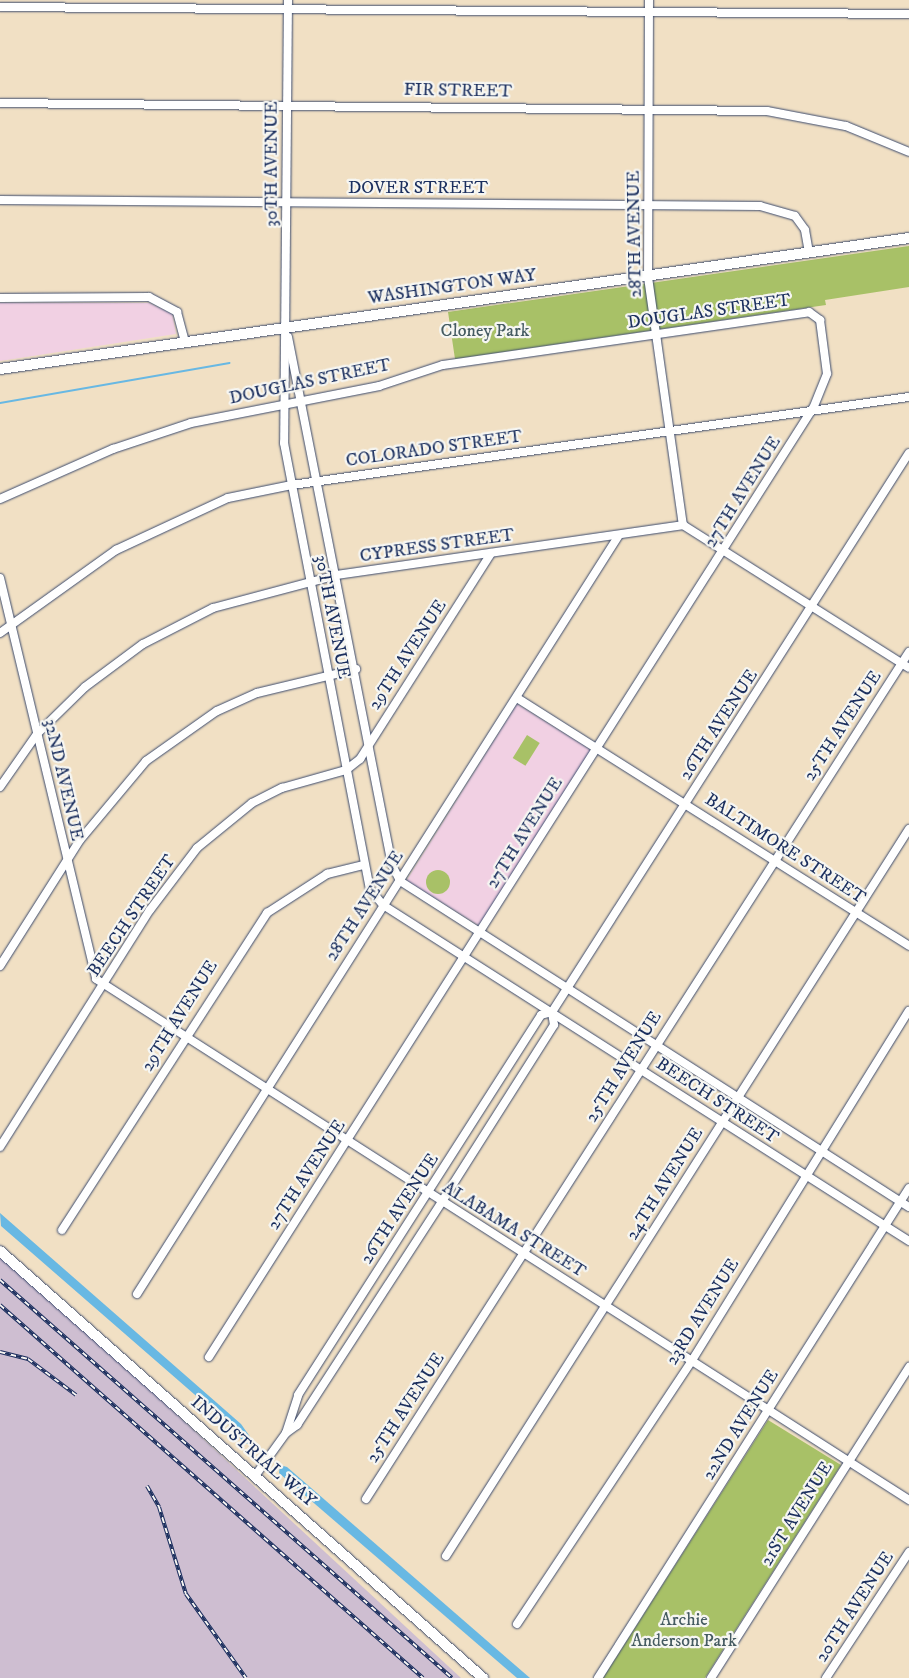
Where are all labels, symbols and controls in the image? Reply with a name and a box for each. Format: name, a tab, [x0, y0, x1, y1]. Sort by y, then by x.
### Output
street label: FIR STREET	[404, 79, 512, 103]
street label: 30TH AVENUE	[261, 101, 283, 227]
street label: 28TH AVENUE	[623, 170, 647, 298]
street label: DOVER STREET	[348, 177, 488, 199]
street label: WASHINGTON WAY	[366, 264, 538, 310]
street label: DOUGLAS STREET	[626, 290, 792, 334]
park label: Cloney Park	[441, 320, 529, 342]
street label: DOUGLAS STREET	[227, 354, 393, 410]
street label: COLORADO STREET	[345, 426, 523, 472]
street label: 27TH AVENUE	[700, 432, 786, 552]
street label: CYPRESS STREET	[358, 524, 516, 568]
street label: 30TH AVENUE	[309, 553, 355, 681]
street label: 29TH AVENUE	[364, 596, 452, 714]
street label: 26TH AVENUE	[675, 666, 763, 784]
street label: 25TH AVENUE	[799, 667, 887, 785]
street label: 32ND AVENUE	[39, 717, 87, 843]
street label: 27TH AVENUE	[482, 773, 568, 893]
street label: BALTIMORE STREET	[701, 789, 869, 909]
street label: 28TH AVENUE	[321, 847, 409, 965]
street label: BEECH STREET	[83, 851, 181, 981]
street label: 29TH AVENUE	[137, 956, 223, 1076]
street label: 25TH AVENUE	[581, 1007, 667, 1127]
street label: BEECH STREET	[652, 1053, 782, 1149]
street label: 27TH AVENUE	[263, 1116, 351, 1234]
street label: 24TH AVENUE	[622, 1124, 708, 1244]
street label: 26TH AVENUE	[356, 1150, 444, 1268]
street label: ALABAMA STREET	[438, 1177, 590, 1283]
street label: 23RD AVENUE	[662, 1255, 744, 1369]
street label: 25TH AVENUE	[362, 1349, 450, 1467]
street label: 22ND AVENUE	[698, 1366, 784, 1484]
street label: INDUSTRIAL WAY	[186, 1392, 320, 1512]
street label: 21ST AVENUE	[756, 1458, 838, 1570]
street label: 20TH AVENUE	[811, 1548, 899, 1666]
park label: Archie Anderson Park	[631, 1610, 737, 1652]

